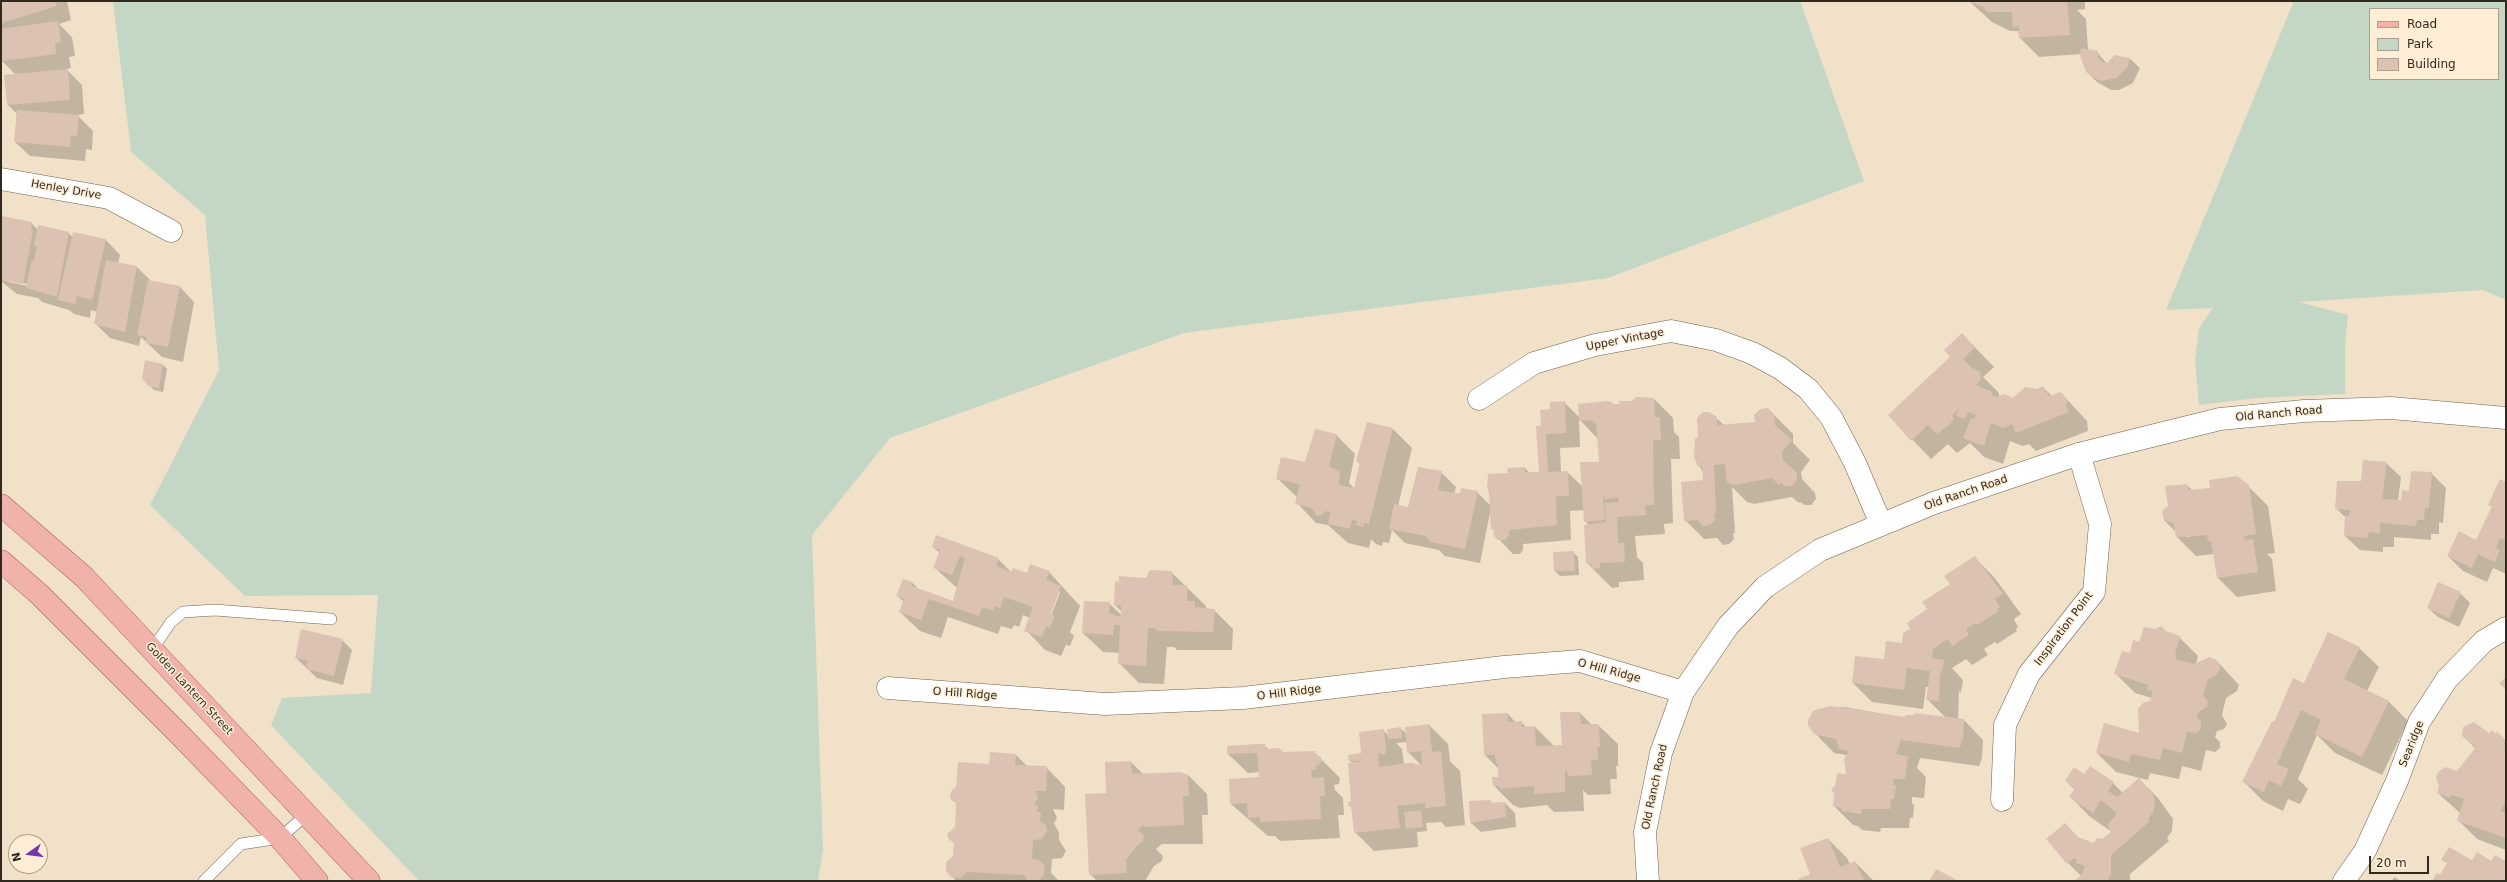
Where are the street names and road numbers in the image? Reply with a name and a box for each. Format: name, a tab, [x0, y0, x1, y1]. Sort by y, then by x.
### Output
street label: Henley Drive	[30, 177, 102, 203]
street label: Upper Vintage	[1585, 326, 1665, 354]
street label: Old Ranch Road	[2235, 404, 2323, 424]
street label: Old Ranch Road	[1923, 473, 2009, 513]
street label: Inspiration Point	[2032, 589, 2096, 669]
street label: Golden Lantern Street	[143, 640, 235, 738]
street label: O Hill Ridge	[1576, 656, 1642, 686]
street label: O Hill Ridge	[1256, 683, 1322, 703]
street label: O Hill Ridge	[932, 685, 998, 703]
street label: Searidge	[2397, 719, 2427, 769]
street label: Old Ranch Road	[1639, 743, 1671, 831]

